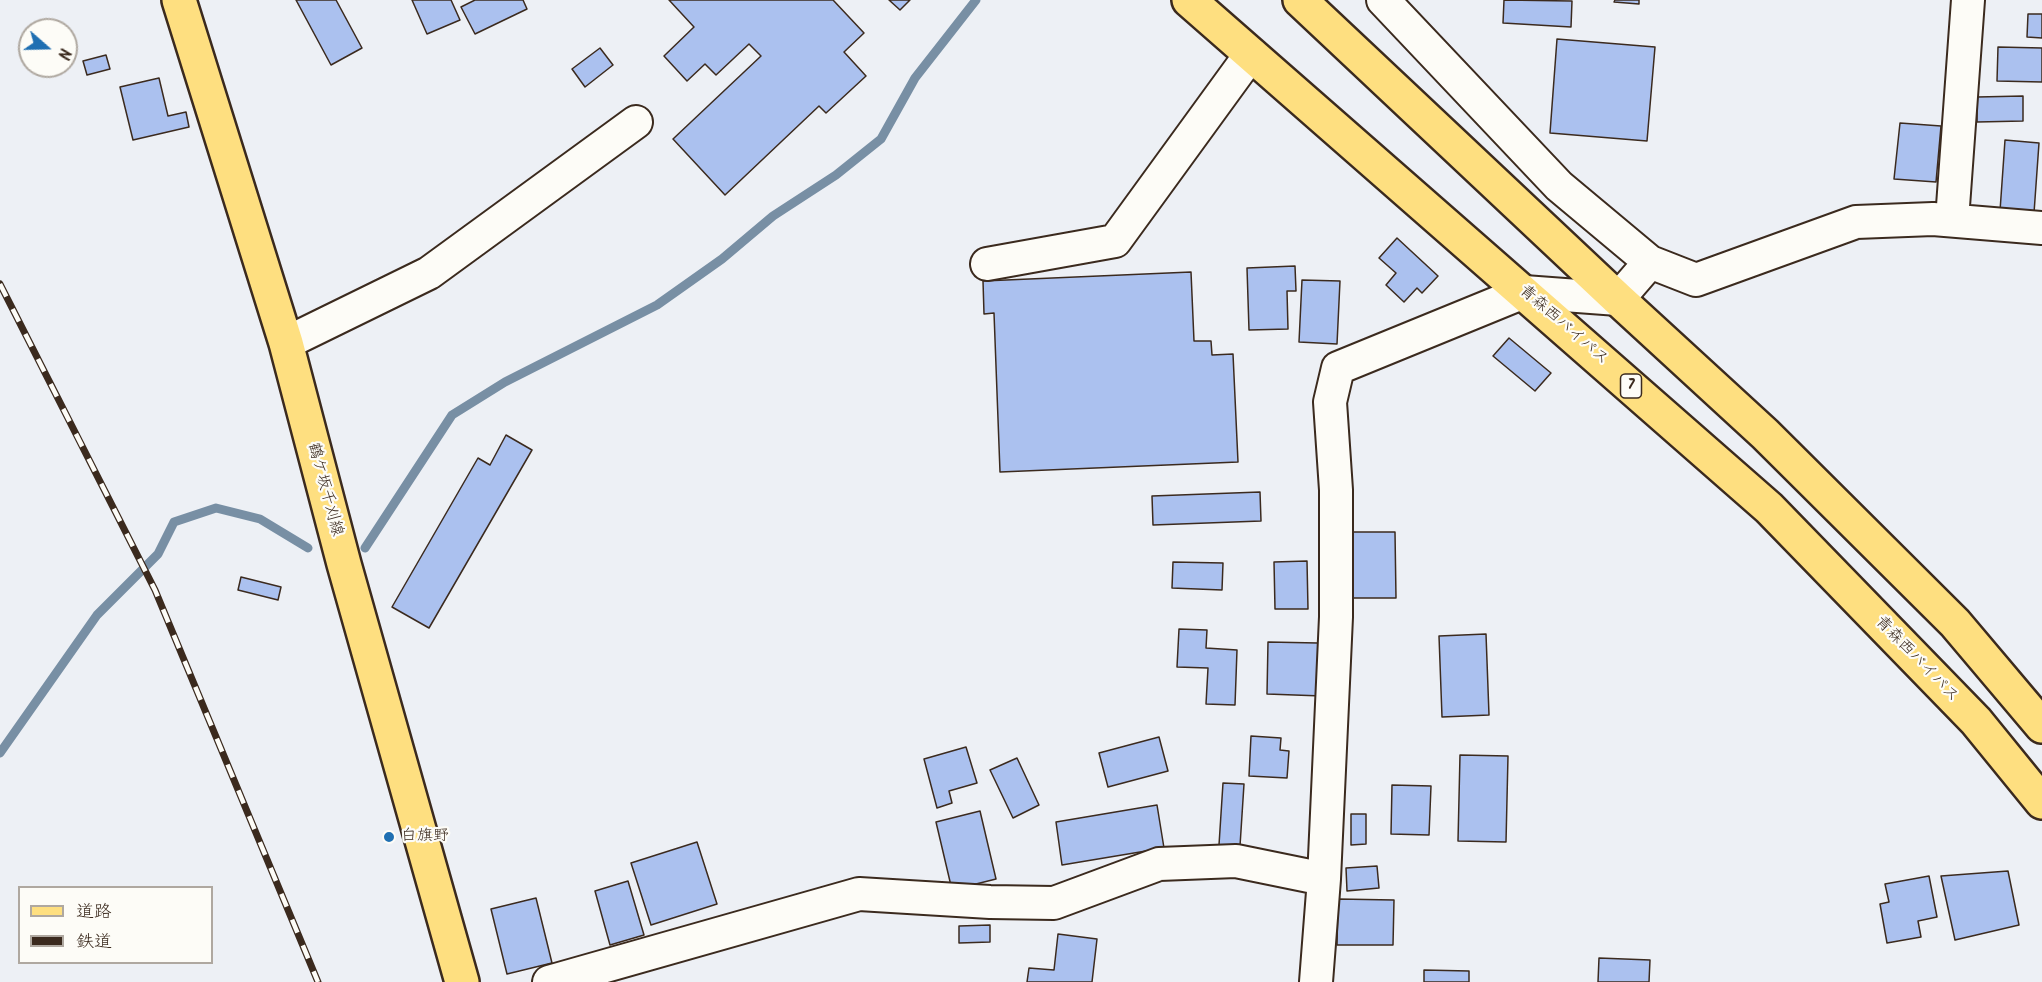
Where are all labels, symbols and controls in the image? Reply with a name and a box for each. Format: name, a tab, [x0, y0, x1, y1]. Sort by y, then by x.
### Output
north arrow	[18, 18, 78, 78]
text: N	[50, 45, 77, 63]
street label: 青森西バイパス	[1514, 282, 1612, 370]
road number: 7	[1620, 374, 1642, 398]
street label: 鶴ケ坂千刈線	[302, 441, 346, 539]
street label: 青森西バイパス	[1870, 613, 1962, 707]
place label: 白旗野	[401, 827, 449, 847]
marker: 白旗野	[382, 830, 396, 844]
legend	[18, 886, 213, 964]
text: 道路	[76, 898, 112, 927]
text: 鉄道	[76, 928, 112, 957]

